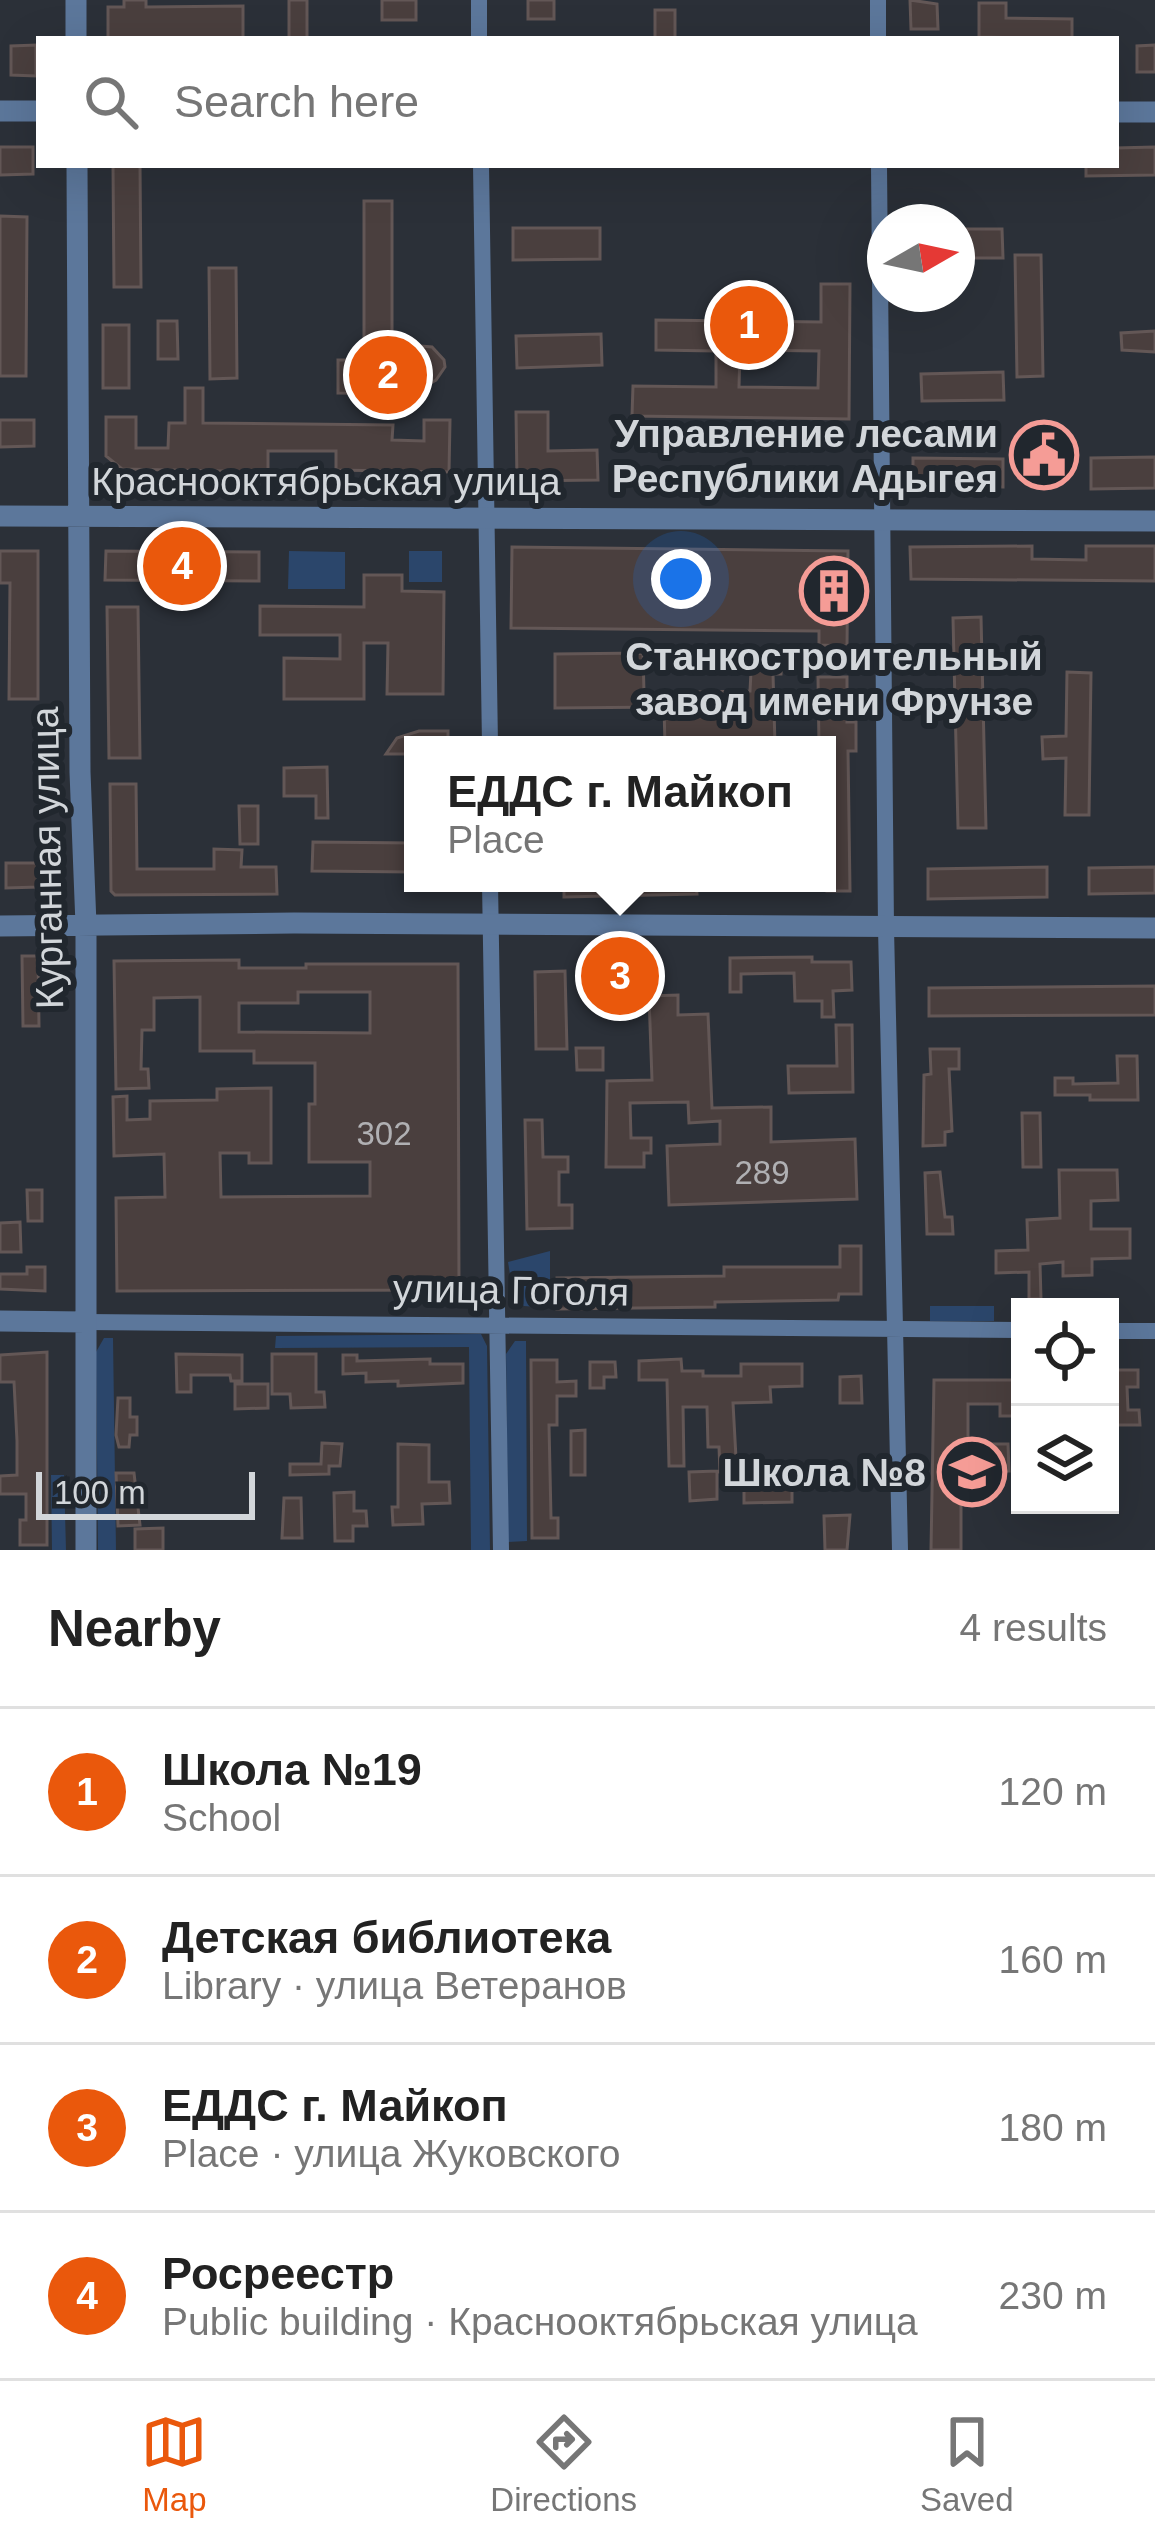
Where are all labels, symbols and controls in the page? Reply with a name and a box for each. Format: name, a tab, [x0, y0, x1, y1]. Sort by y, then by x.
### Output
search box	[36, 36, 1119, 168]
icon: search	[78, 69, 144, 135]
text: Search here	[174, 76, 419, 127]
north arrow	[867, 204, 975, 312]
pin: 1	[710, 280, 788, 370]
pin: 2	[349, 330, 427, 420]
place label: Управление лесами Республики Адыгея	[612, 412, 998, 500]
public building icon: Управление лесами Республики Адыгея	[1009, 420, 1079, 490]
street label: Краснооктябрьская улица	[91, 460, 561, 503]
pin: 4	[143, 521, 221, 611]
your location	[651, 549, 711, 609]
building icon: Станкостроительный завод имени Фрунзе	[799, 556, 869, 626]
place label: Станкостроительный завод имени Фрунзе	[625, 635, 1043, 723]
street label: Курганная улица	[23, 706, 71, 1010]
popup	[404, 736, 836, 892]
text: ЕДДС г. Майкоп	[447, 766, 793, 817]
text: Place	[447, 818, 545, 861]
pin: 3	[581, 931, 659, 1021]
house number: 302	[356, 1115, 412, 1152]
house number: 289	[734, 1154, 790, 1191]
street label: улица Гоголя	[392, 1266, 630, 1314]
map controls	[1011, 1298, 1119, 1514]
button: locate	[1011, 1298, 1119, 1406]
button: layers	[1011, 1406, 1119, 1514]
school or university icon: Школа №8	[937, 1437, 1007, 1507]
place label: Школа №8	[722, 1451, 926, 1494]
scale bar	[36, 1466, 255, 1519]
text: 100 m	[54, 1474, 146, 1511]
text: Nearby	[48, 1600, 221, 1657]
text: 4 results	[960, 1606, 1107, 1649]
text: Школа №19	[162, 1744, 422, 1795]
text: 1	[76, 1770, 98, 1813]
text: 120 m	[999, 1770, 1107, 1813]
text: School	[162, 1796, 281, 1839]
text: Детская библиотека	[162, 1912, 611, 1963]
text: 2	[76, 1938, 98, 1981]
text: 160 m	[999, 1938, 1107, 1981]
text: Library · улица Ветеранов	[162, 1964, 627, 2007]
text: ЕДДС г. Майкоп	[162, 2080, 508, 2131]
text: 3	[76, 2106, 98, 2149]
text: 180 m	[999, 2106, 1107, 2149]
text: Place · улица Жуковского	[162, 2132, 621, 2175]
text: Росреестр	[162, 2248, 394, 2299]
text: 4	[76, 2274, 98, 2317]
text: 230 m	[999, 2274, 1107, 2317]
text: Public building · Краснооктябрьская улица	[162, 2300, 918, 2343]
tab: Map	[141, 2409, 207, 2519]
tab: Directions	[490, 2409, 637, 2519]
tab: Saved	[920, 2409, 1014, 2519]

